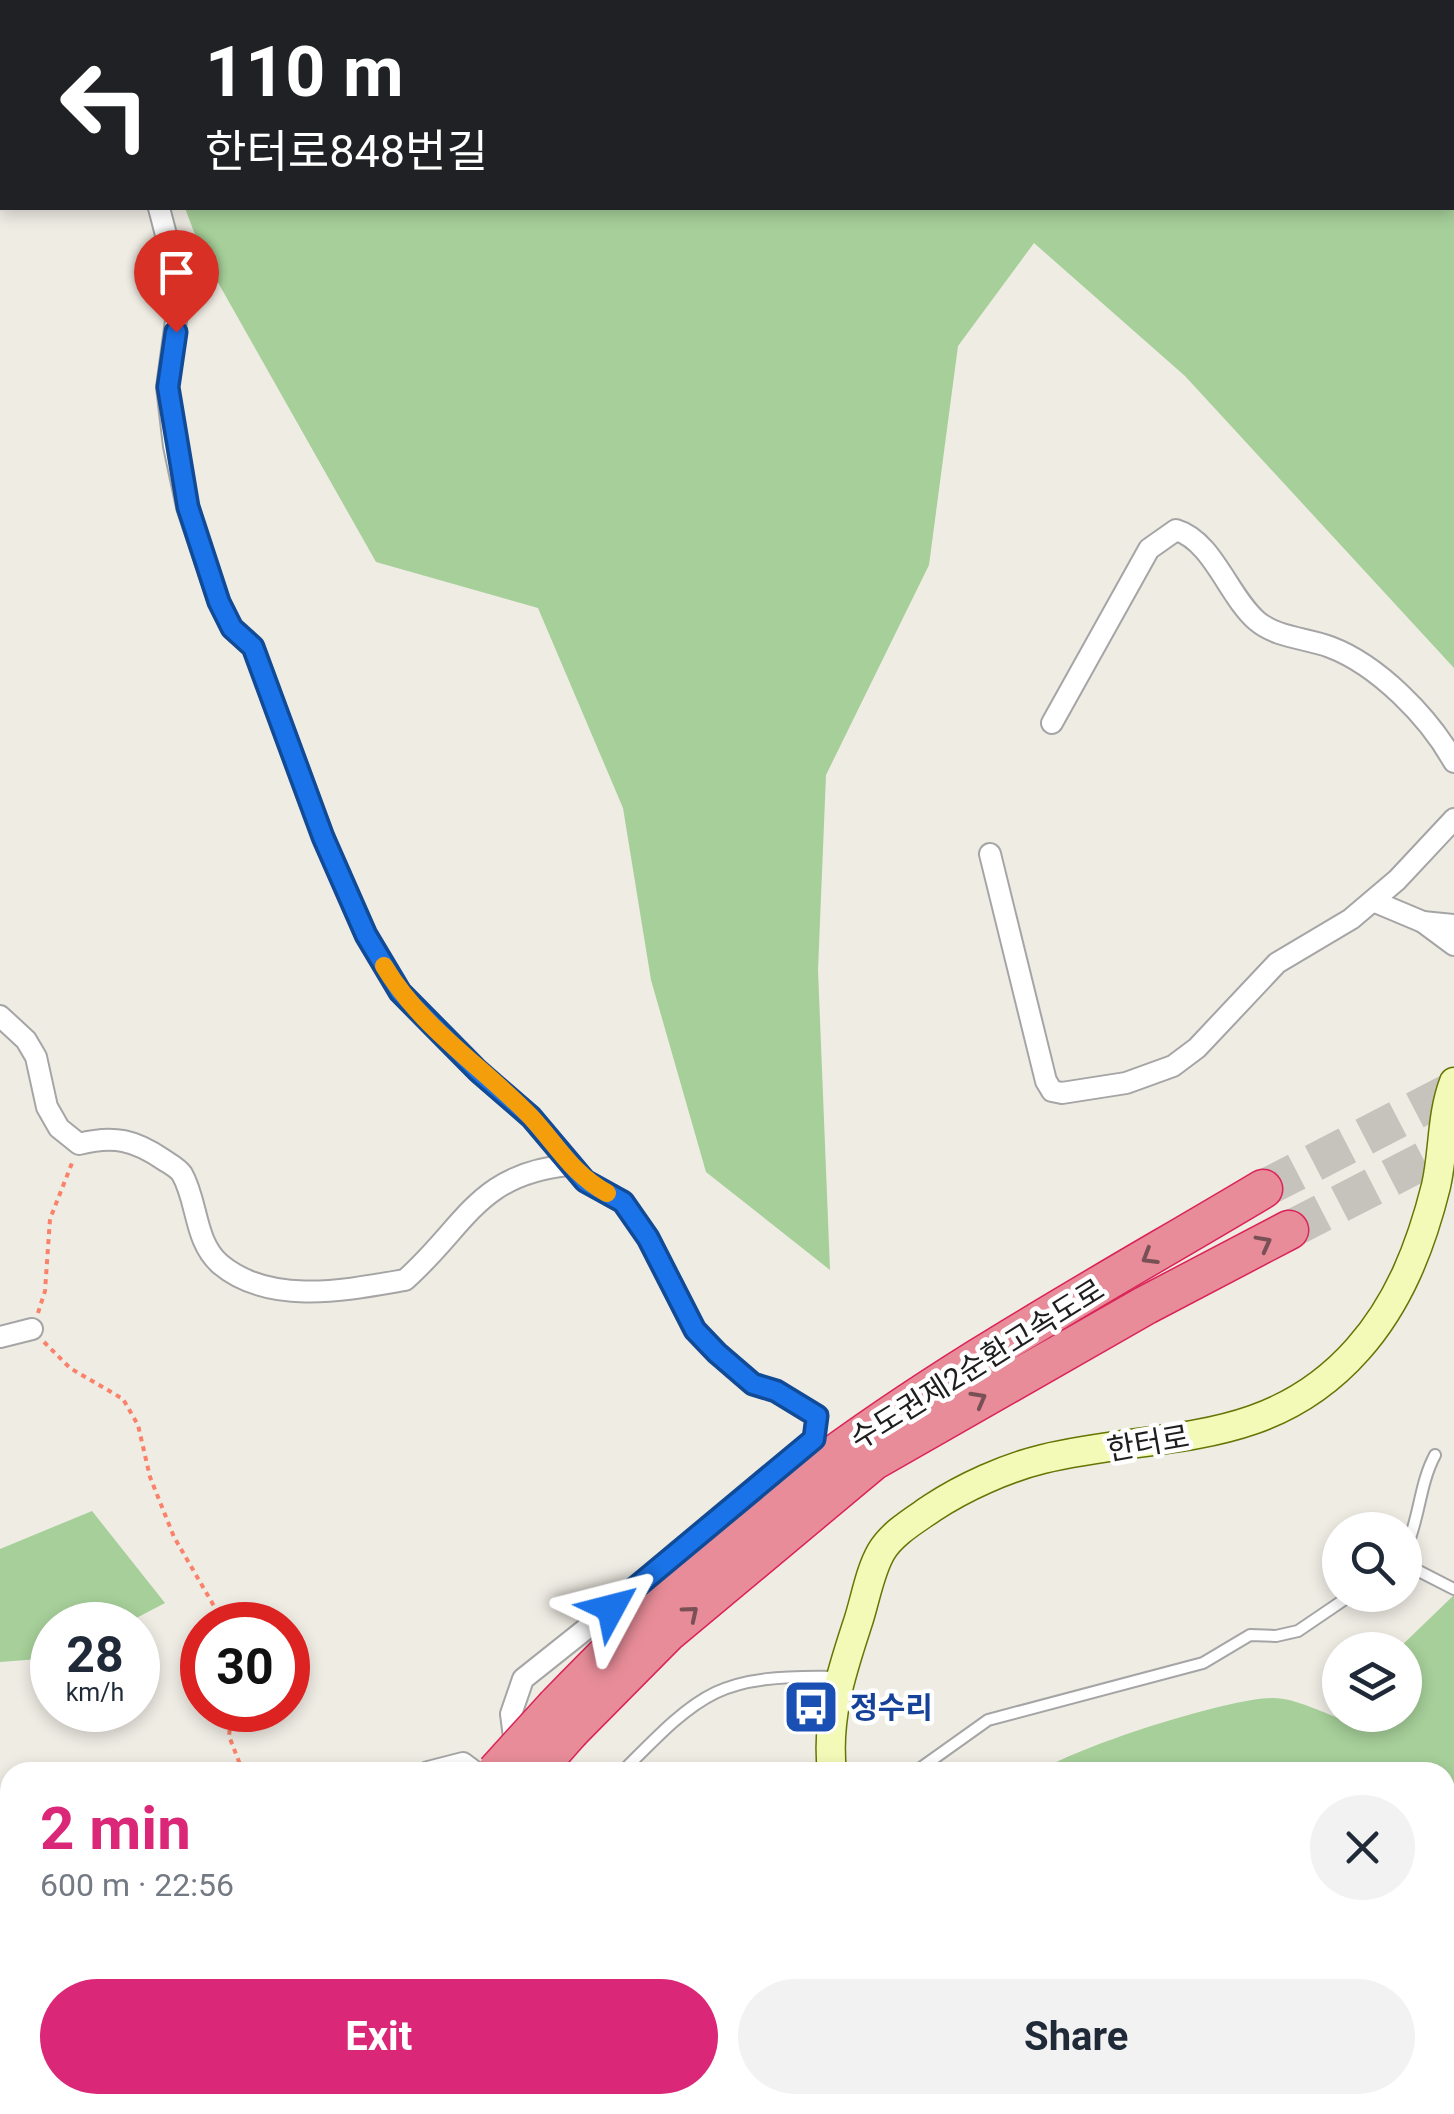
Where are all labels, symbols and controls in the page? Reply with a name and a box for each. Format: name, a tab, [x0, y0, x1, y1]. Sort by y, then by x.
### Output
text: 110 m	[205, 31, 404, 113]
icon: left	[40, 40, 170, 170]
text: 한터로848번길	[205, 125, 488, 178]
pin	[134, 230, 219, 333]
icon: arrive	[149, 245, 204, 300]
one-way arrow	[1254, 1236, 1272, 1255]
one-way arrow	[1142, 1245, 1160, 1264]
street label: 수도권제2순환고속도로	[844, 1272, 1110, 1456]
one-way arrow	[968, 1391, 986, 1411]
street label: 한터로	[1104, 1419, 1192, 1467]
map controls	[1322, 1512, 1422, 1732]
button: search	[1322, 1512, 1422, 1612]
position arrow	[559, 1556, 663, 1660]
speed limit sign: 30	[180, 1602, 310, 1732]
one-way arrow	[679, 1606, 697, 1624]
text: 28	[66, 1626, 124, 1684]
button: layers	[1322, 1632, 1422, 1732]
bus stop icon: 정수리	[781, 1677, 841, 1737]
text: km/h	[66, 1678, 124, 1707]
place label: 정수리	[850, 1690, 933, 1725]
text: 2 min	[40, 1793, 191, 1864]
button: close	[1310, 1795, 1415, 1900]
text: 600 m · 22:56	[40, 1866, 234, 1904]
button: Exit	[40, 1979, 718, 2094]
button: Share	[738, 1979, 1415, 2094]

